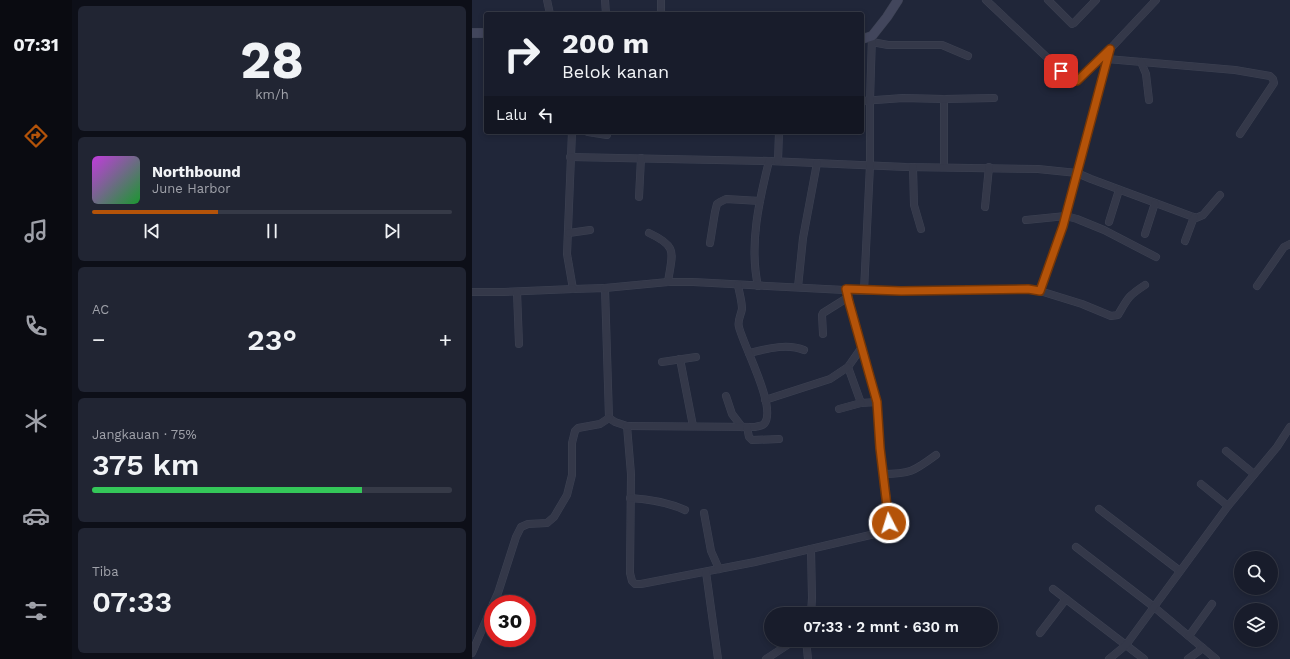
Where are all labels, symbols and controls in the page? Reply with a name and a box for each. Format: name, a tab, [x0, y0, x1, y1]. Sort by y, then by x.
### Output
text: 200 m	[562, 27, 649, 60]
icon: right	[496, 28, 548, 80]
text: 28	[240, 30, 304, 91]
text: 07:31	[13, 34, 59, 55]
pin	[1044, 54, 1078, 88]
icon: arrive	[1050, 60, 1072, 82]
text: Belok kanan	[562, 61, 669, 82]
text: km/h	[255, 87, 289, 102]
icon: left	[535, 104, 557, 126]
text: Lalu	[496, 106, 527, 124]
icon: directions	[22, 122, 50, 150]
text: Northbound	[152, 163, 241, 181]
text: June Harbor	[152, 181, 231, 196]
icon: music	[22, 217, 50, 245]
icon: previous	[141, 220, 163, 242]
icon: pause	[261, 220, 283, 242]
icon: next	[381, 220, 403, 242]
text: AC	[92, 302, 109, 317]
icon: phone	[22, 312, 50, 340]
text: 23°	[247, 322, 297, 357]
text: −	[92, 327, 105, 352]
text: +	[439, 327, 452, 352]
icon: climate	[22, 407, 50, 435]
text: Jangkauan · 75%	[92, 427, 197, 442]
text: 375 km	[92, 447, 199, 482]
icon: car	[22, 502, 50, 530]
position arrow	[868, 502, 910, 544]
map controls	[1234, 551, 1278, 647]
button: search	[1234, 551, 1278, 595]
text: Tiba	[92, 564, 119, 579]
text: 07:33	[92, 584, 172, 619]
speed limit sign: 30	[484, 595, 536, 647]
icon: filters	[22, 597, 50, 625]
button: layers	[1234, 603, 1278, 647]
text: 07:33 · 2 mnt · 630 m	[803, 618, 959, 636]

